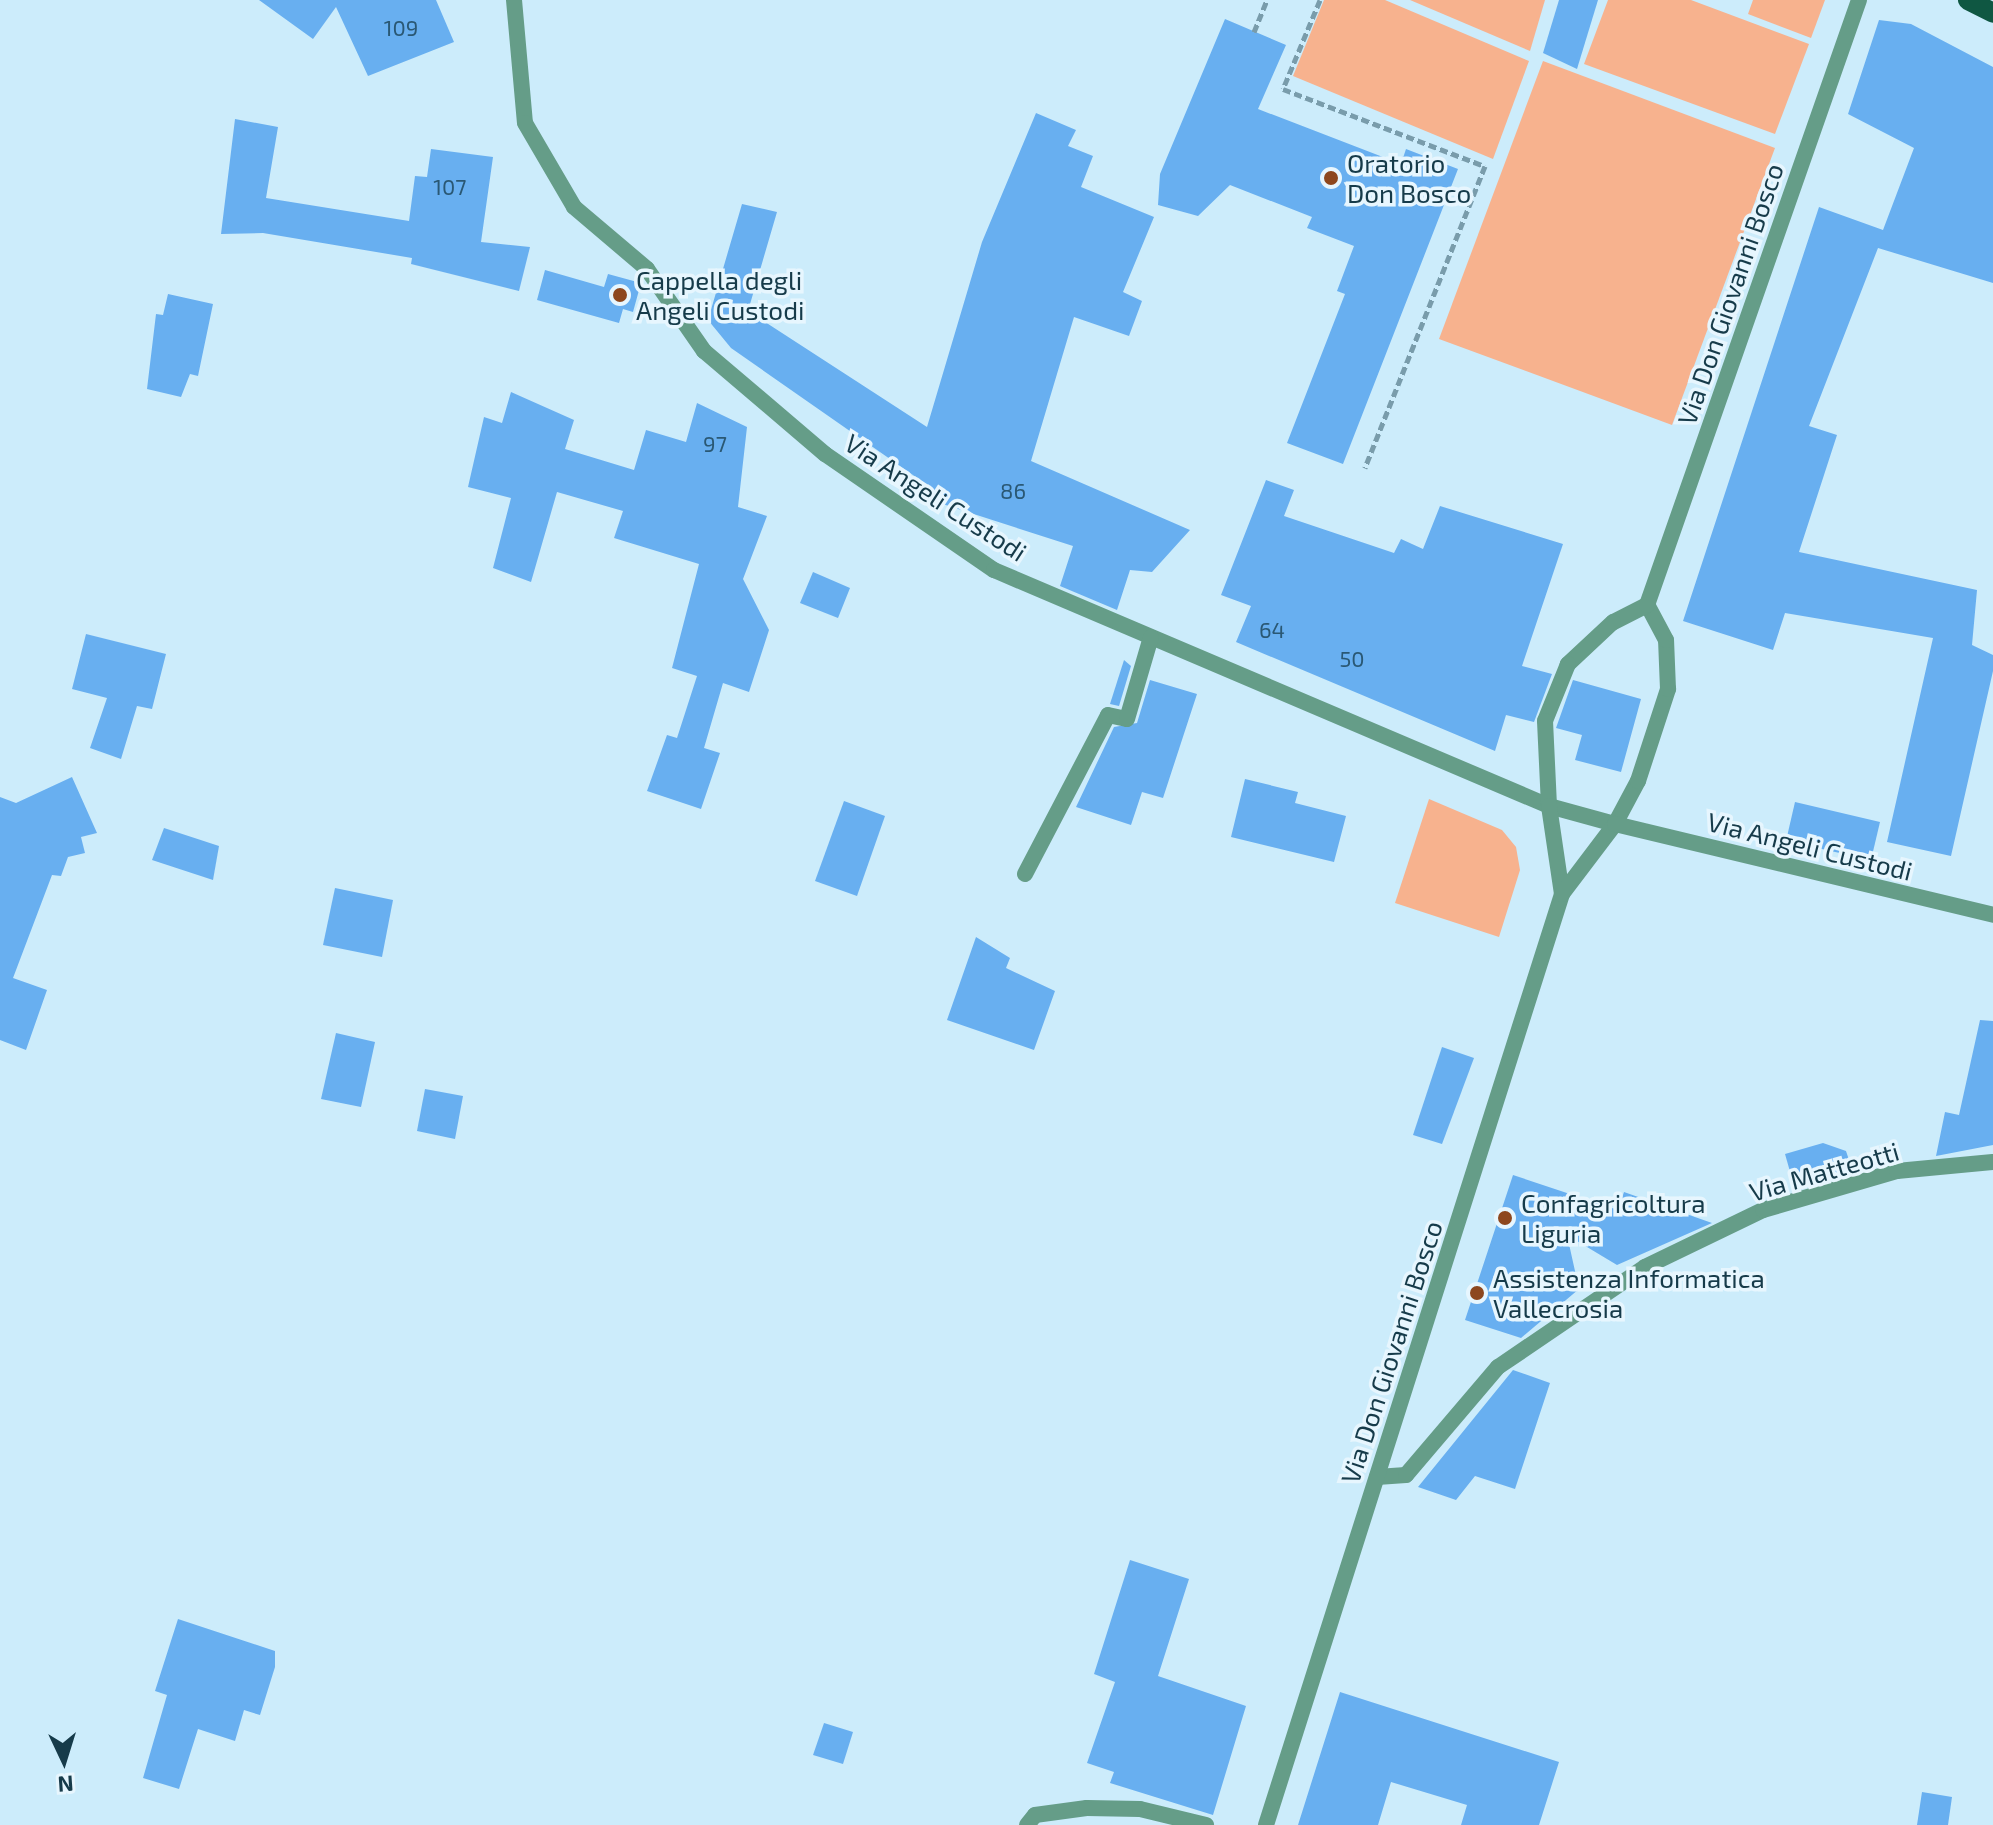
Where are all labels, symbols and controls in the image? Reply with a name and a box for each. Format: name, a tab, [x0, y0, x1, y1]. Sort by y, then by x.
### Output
house number: 109	[384, 15, 418, 41]
place label: Oratorio Don Bosco	[1347, 147, 1471, 208]
street label: Via Don Giovanni Bosco	[1671, 159, 1789, 429]
marker: Oratorio Don Bosco	[1322, 169, 1340, 187]
house number: 107	[433, 174, 467, 200]
place label: Cappella degli Angeli Custodi	[636, 264, 804, 326]
marker: Cappella degli Angeli Custodi	[611, 286, 629, 304]
street label: Via Angeli Custodi	[839, 427, 1033, 567]
house number: 97	[703, 431, 727, 457]
house number: 86	[1000, 478, 1026, 504]
house number: 64	[1259, 617, 1285, 643]
house number: 50	[1339, 646, 1365, 672]
street label: Via Angeli Custodi	[1704, 805, 1916, 887]
street label: Via Matteotti	[1746, 1135, 1902, 1207]
place label: Confagricoltura Liguria	[1521, 1187, 1705, 1248]
marker: Confagricoltura Liguria	[1496, 1209, 1514, 1227]
street label: Via Don Giovanni Bosco	[1334, 1217, 1448, 1487]
place label: Assistenza Informatica Vallecrosia	[1493, 1262, 1765, 1324]
marker: Assistenza Informatica Vallecrosia	[1468, 1284, 1486, 1302]
north arrow	[24, 1721, 104, 1801]
text: N	[57, 1771, 75, 1798]

